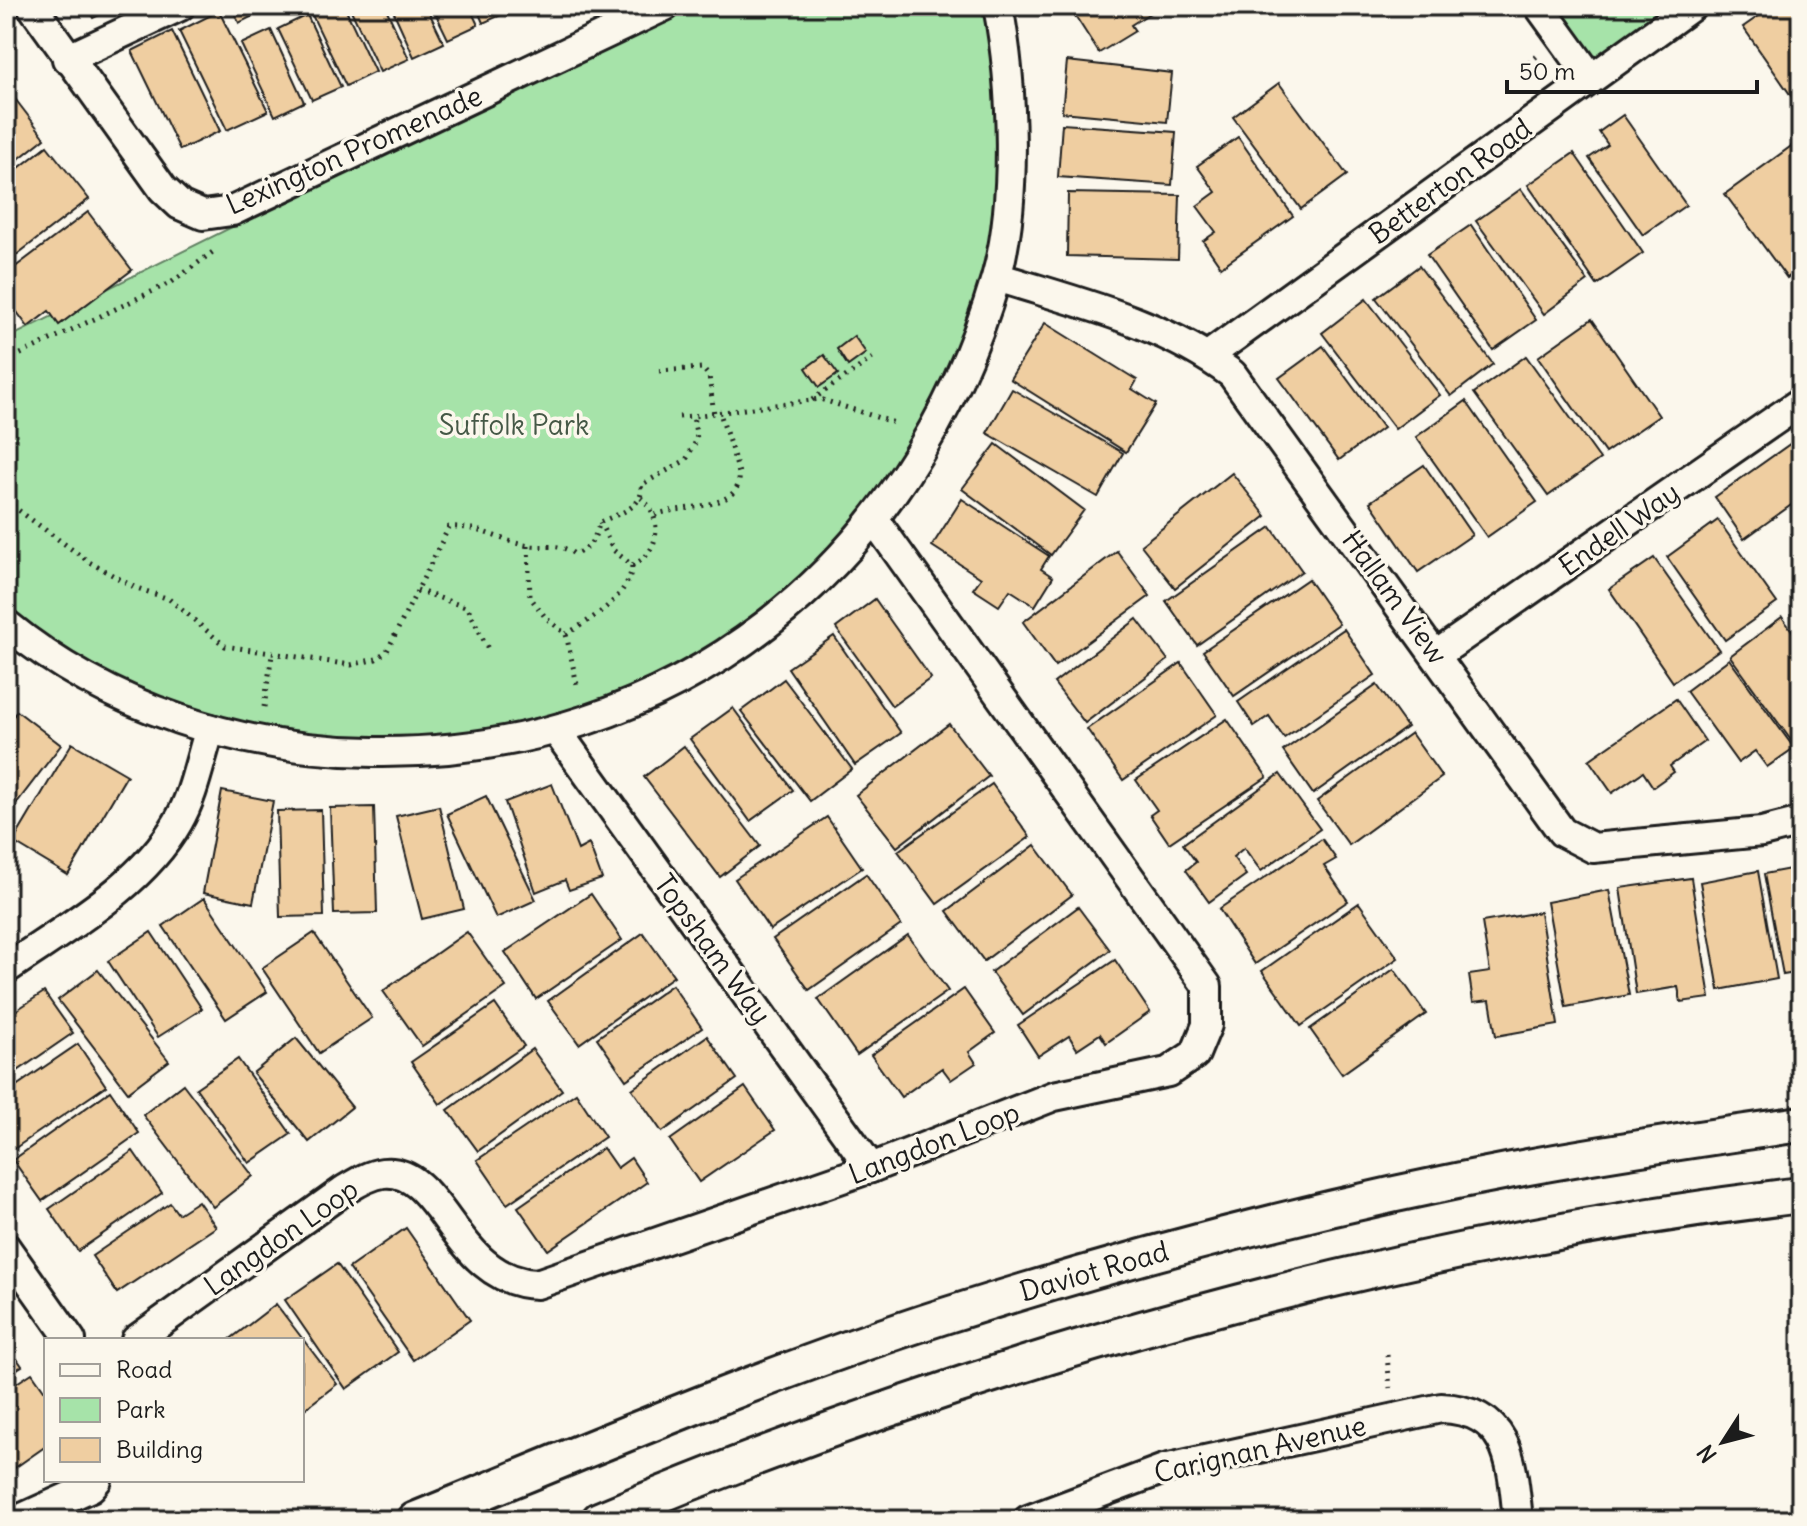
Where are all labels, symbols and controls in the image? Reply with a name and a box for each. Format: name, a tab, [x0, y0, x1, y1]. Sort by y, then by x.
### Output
scale bar	[1507, 44, 1757, 94]
text: 50 m	[1519, 56, 1575, 86]
street label: Lexington Promenade	[220, 77, 488, 223]
street label: Betterton Road	[1362, 110, 1538, 252]
park label: Suffolk Park	[439, 407, 589, 443]
street label: Endell Way	[1552, 474, 1686, 584]
street label: Hallam View	[1334, 523, 1456, 671]
street label: Topsham Way	[646, 867, 780, 1031]
street label: Langdon Loop	[843, 1094, 1025, 1192]
street label: Langdon Loop	[197, 1171, 365, 1303]
street label: Daviot Road	[1016, 1233, 1172, 1309]
legend	[44, 1338, 304, 1482]
text: Road	[116, 1354, 172, 1384]
text: Park	[116, 1394, 166, 1424]
north arrow	[1683, 1402, 1763, 1482]
street label: Carignan Avenue	[1150, 1407, 1370, 1491]
text: Building	[116, 1434, 203, 1464]
text: N	[1691, 1439, 1723, 1468]

